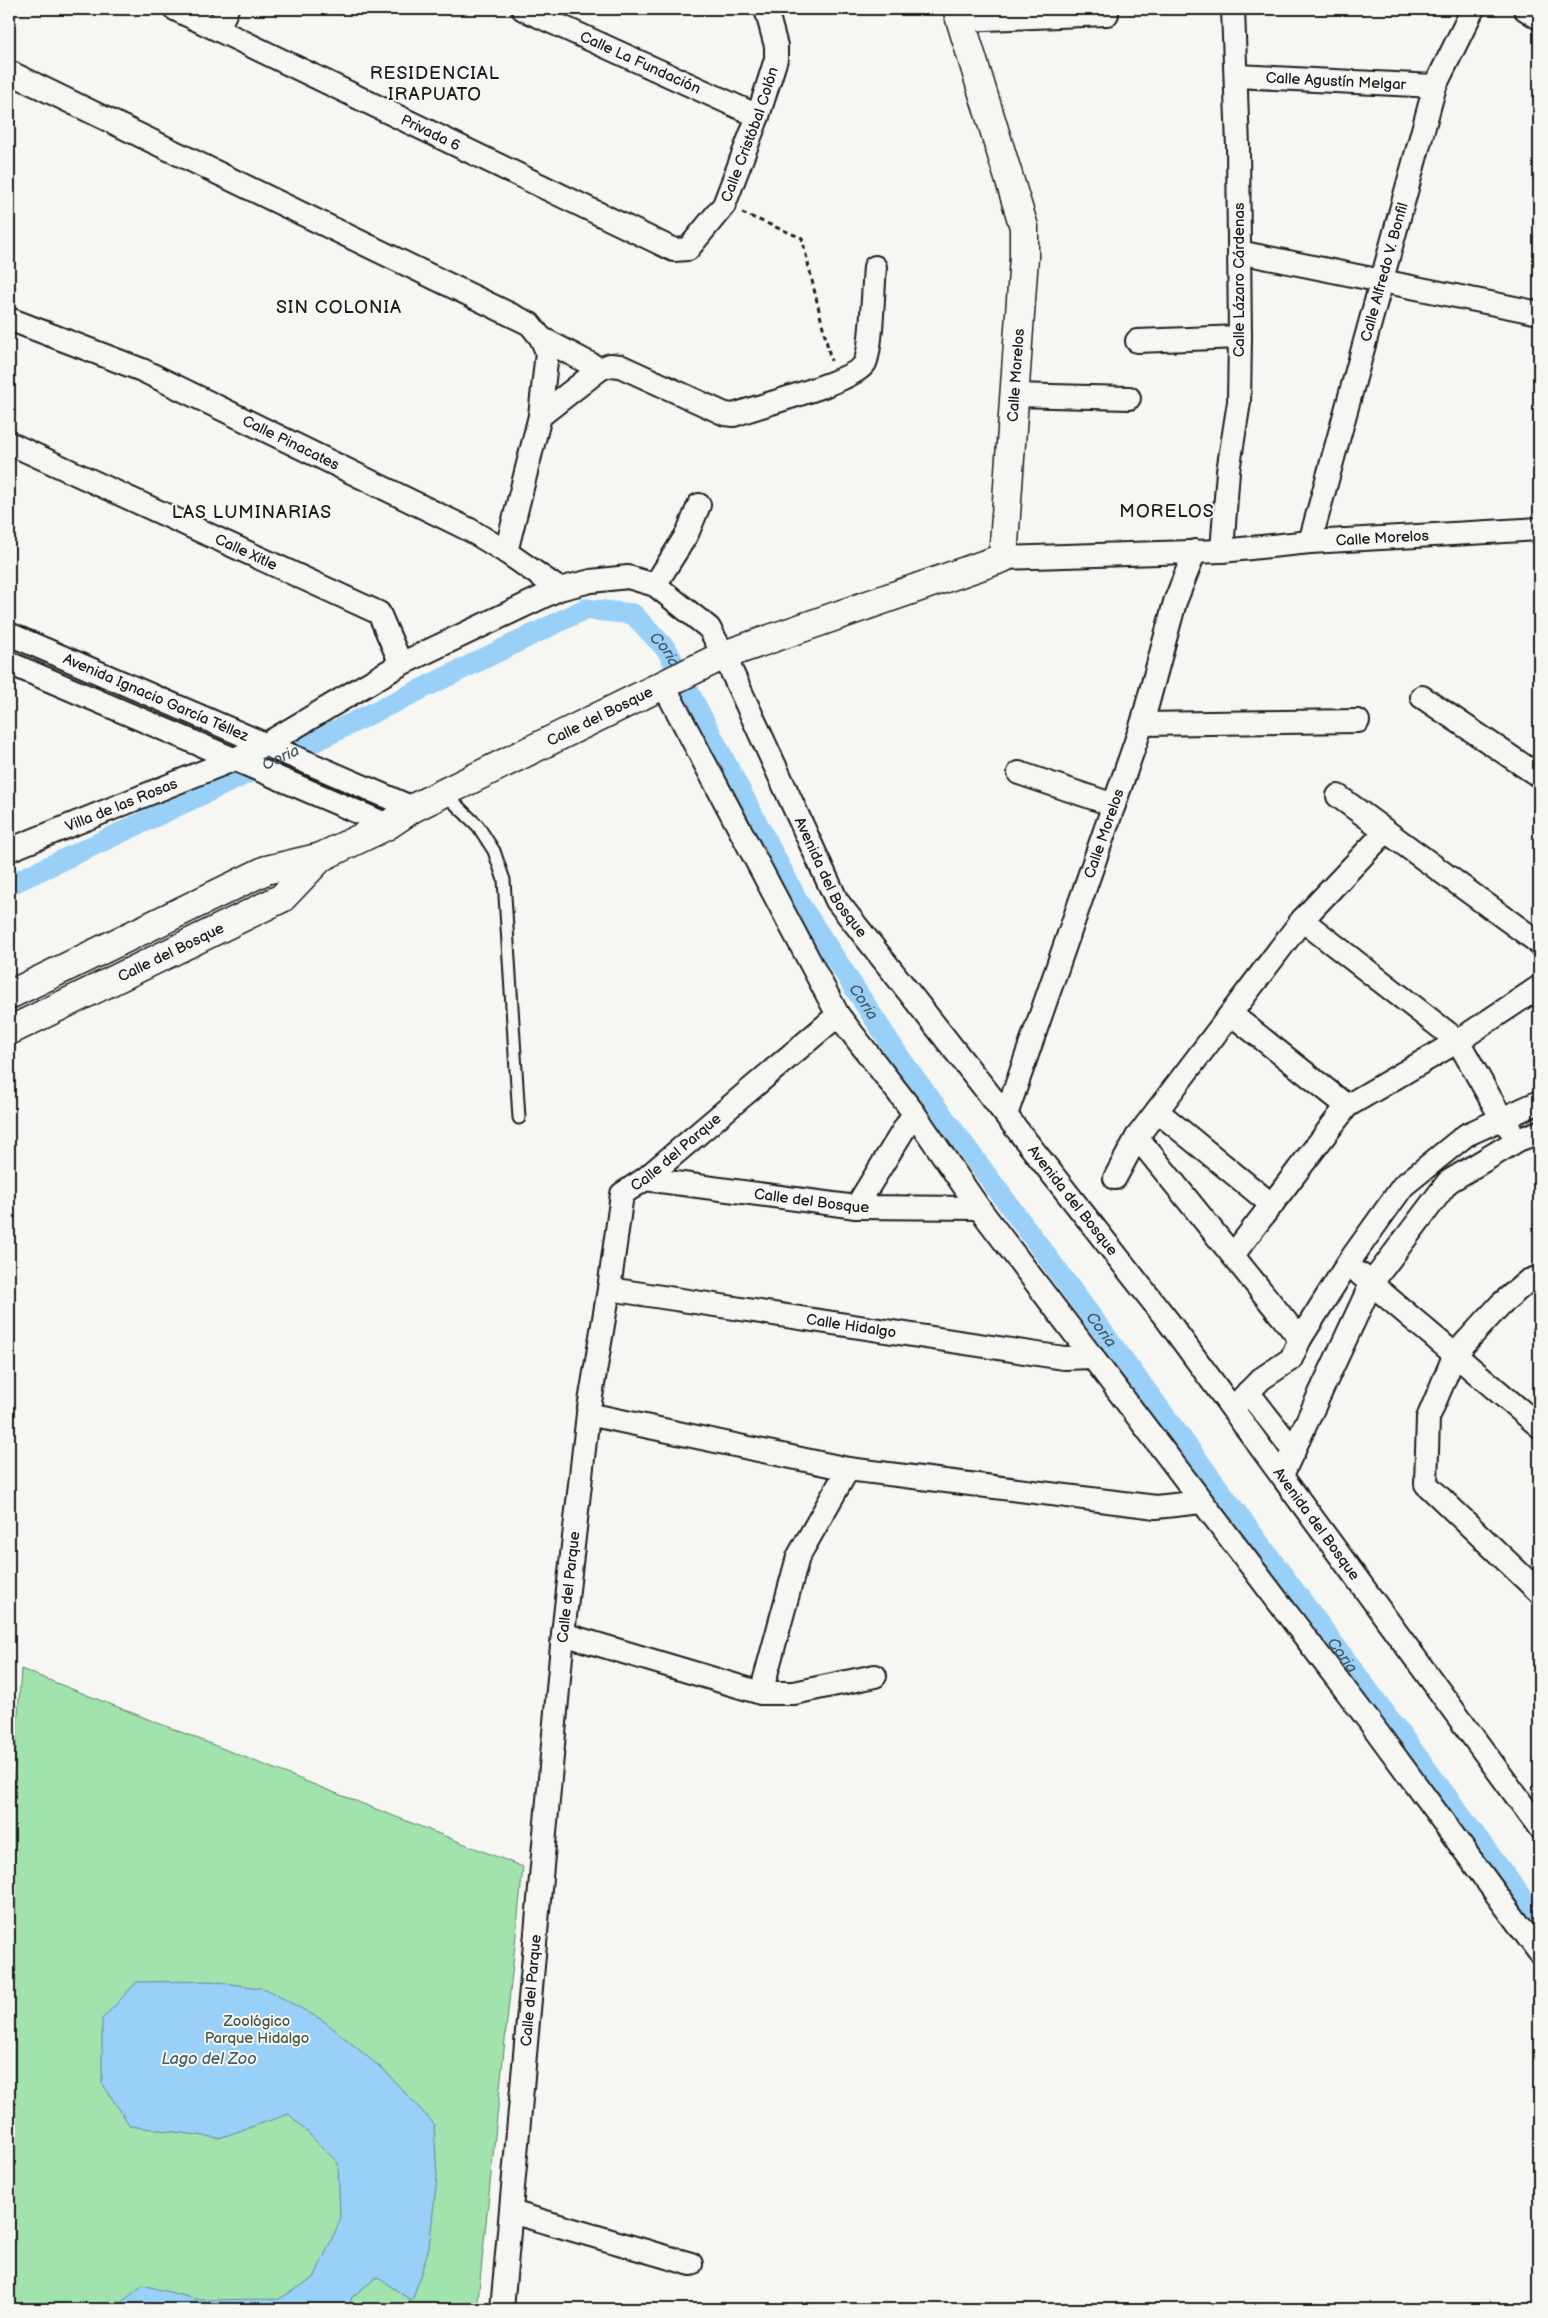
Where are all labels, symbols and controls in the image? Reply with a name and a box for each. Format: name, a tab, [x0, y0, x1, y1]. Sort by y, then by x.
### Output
street label: Calle La Fundación	[577, 27, 704, 98]
district label: RESIDENCIAL IRAPUATO	[370, 63, 500, 105]
street label: Calle Cristóbal Colón	[716, 65, 782, 205]
street label: Calle Agustín Melgar	[1265, 68, 1407, 94]
street label: Privada 6	[398, 110, 464, 155]
street label: Calle Alfredo V. Bonfil	[1356, 200, 1412, 344]
street label: Calle Lázaro Cárdenas	[1230, 202, 1249, 357]
district label: SIN COLONIA	[276, 297, 402, 318]
street label: Calle Morelos	[1003, 327, 1029, 422]
street label: Calle Pinacates	[239, 411, 343, 475]
district label: MORELOS	[1119, 501, 1215, 522]
district label: LAS LUMINARIAS	[172, 502, 332, 523]
street label: Calle Morelos	[1335, 526, 1430, 550]
street label: Calle Xitle	[212, 529, 280, 575]
water label: Coria	[646, 628, 684, 670]
street label: Avenida Ignacio García Téllez	[60, 649, 252, 746]
street label: Calle del Bosque	[544, 682, 656, 750]
water label: Coria	[259, 741, 302, 774]
street label: Villa de las Rosas	[62, 773, 181, 836]
street label: Calle Morelos	[1080, 786, 1128, 881]
street label: Avenida del Bosque	[790, 814, 872, 941]
street label: Calle del Bosque	[115, 918, 227, 986]
water label: Coria	[845, 980, 882, 1024]
street label: Calle del Parque	[627, 1109, 725, 1195]
street label: Avenida del Bosque	[1024, 1141, 1122, 1259]
street label: Calle del Bosque	[753, 1184, 869, 1217]
water label: Coria	[1082, 1308, 1121, 1351]
street label: Calle Hidalgo	[805, 1310, 898, 1342]
street label: Avenida del Bosque	[1269, 1464, 1364, 1584]
street label: Calle del Parque	[553, 1530, 584, 1644]
water label: Coria	[1323, 1634, 1362, 1677]
street label: Calle del Parque	[516, 1933, 545, 2047]
park label: Zoológico Parque Hidalgo	[205, 2012, 309, 2048]
water label: Lago del Zoo	[161, 2050, 257, 2069]

